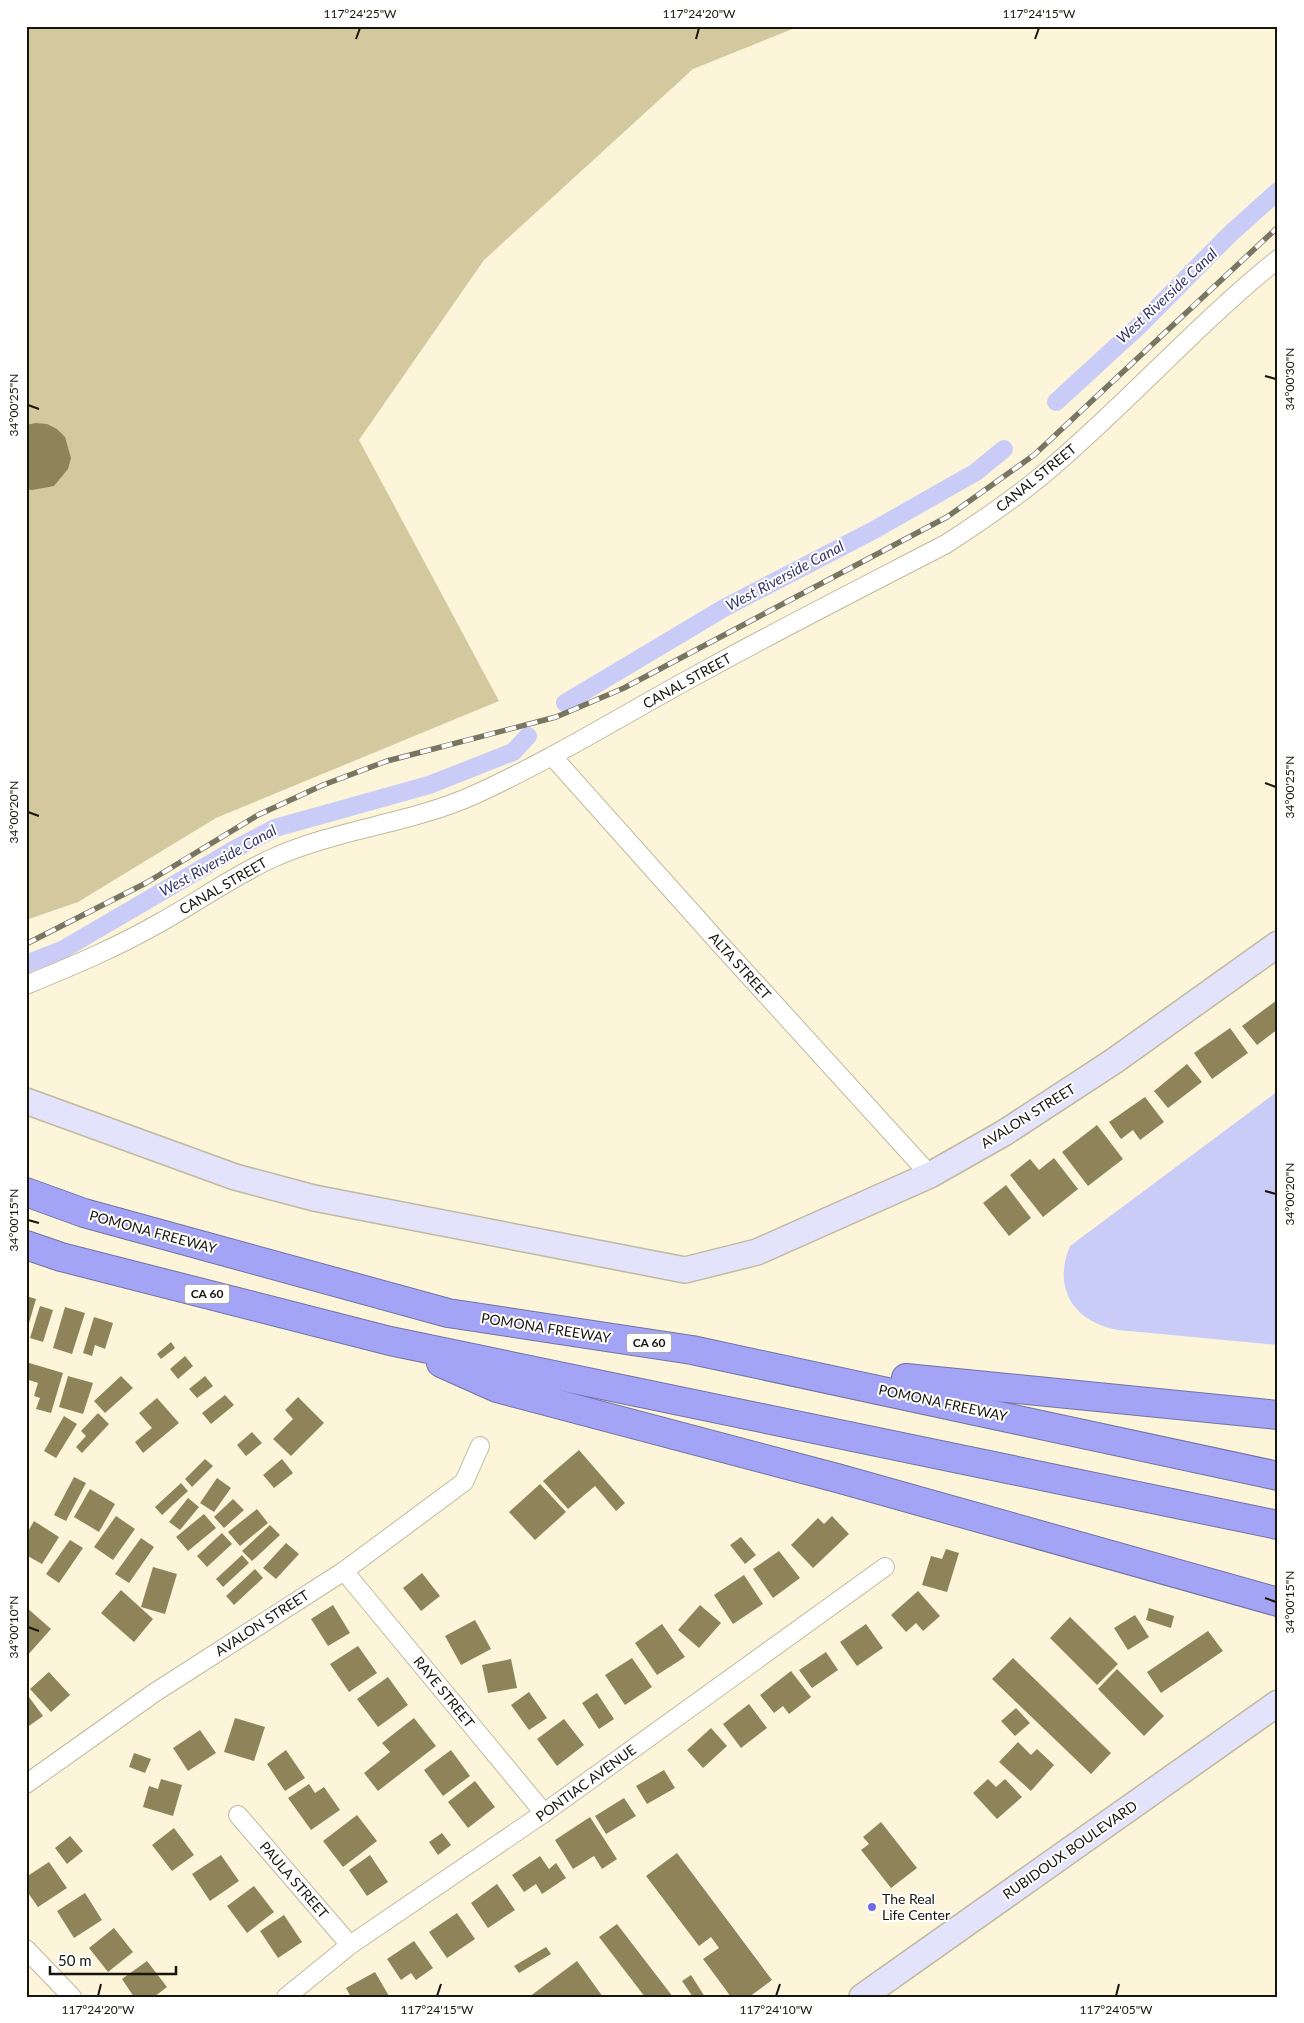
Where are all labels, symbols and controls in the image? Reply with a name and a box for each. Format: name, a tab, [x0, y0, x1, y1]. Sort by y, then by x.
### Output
text: 117°24'25"W	[323, 6, 397, 21]
text: 117°24'20"W	[662, 6, 736, 21]
text: 117°24'15"W	[1002, 6, 1076, 21]
water label: West Riverside Canal	[1112, 244, 1221, 346]
text: 34°00'30"N	[1282, 348, 1297, 410]
text: 34°00'25"N	[6, 374, 21, 436]
street label: CANAL STREET	[992, 440, 1080, 515]
water label: West Riverside Canal	[723, 536, 847, 614]
street label: CANAL STREET	[640, 649, 735, 712]
text: 34°00'25"N	[1282, 756, 1297, 818]
text: 34°00'20"N	[6, 781, 21, 843]
water label: West Riverside Canal	[156, 820, 280, 900]
street label: CANAL STREET	[176, 853, 270, 918]
street label: ALTA STREET	[706, 929, 775, 1003]
street label: AVALON STREET	[977, 1079, 1079, 1151]
text: 34°00'20"N	[1282, 1163, 1297, 1225]
text: 34°00'15"N	[6, 1189, 21, 1251]
street label: POMONA FREEWAY	[88, 1206, 219, 1257]
road number: CA 60	[184, 1285, 230, 1304]
street label: POMONA FREEWAY	[480, 1309, 612, 1346]
road number: CA 60	[626, 1334, 672, 1352]
street label: POMONA FREEWAY	[877, 1381, 1009, 1425]
text: 34°00'15"N	[1282, 1571, 1297, 1633]
street label: AVALON STREET	[212, 1586, 312, 1659]
text: 34°00'10"N	[6, 1596, 21, 1658]
street label: RAYE STREET	[410, 1653, 479, 1731]
street label: PONTIAC AVENUE	[532, 1741, 639, 1825]
street label: RUBIDOUX BOULEVARD	[999, 1797, 1140, 1903]
street label: PAULA STREET	[256, 1838, 333, 1922]
place label: The Real Life Center	[882, 1890, 950, 1923]
marker: The Real Life Center	[866, 1901, 878, 1913]
scale bar	[50, 1943, 176, 1975]
text: 50 m	[58, 1951, 92, 1969]
text: 117°24'20"W	[61, 2002, 135, 2017]
text: 117°24'15"W	[400, 2002, 474, 2017]
text: 117°24'10"W	[739, 2002, 813, 2017]
text: 117°24'05"W	[1079, 2002, 1153, 2017]

